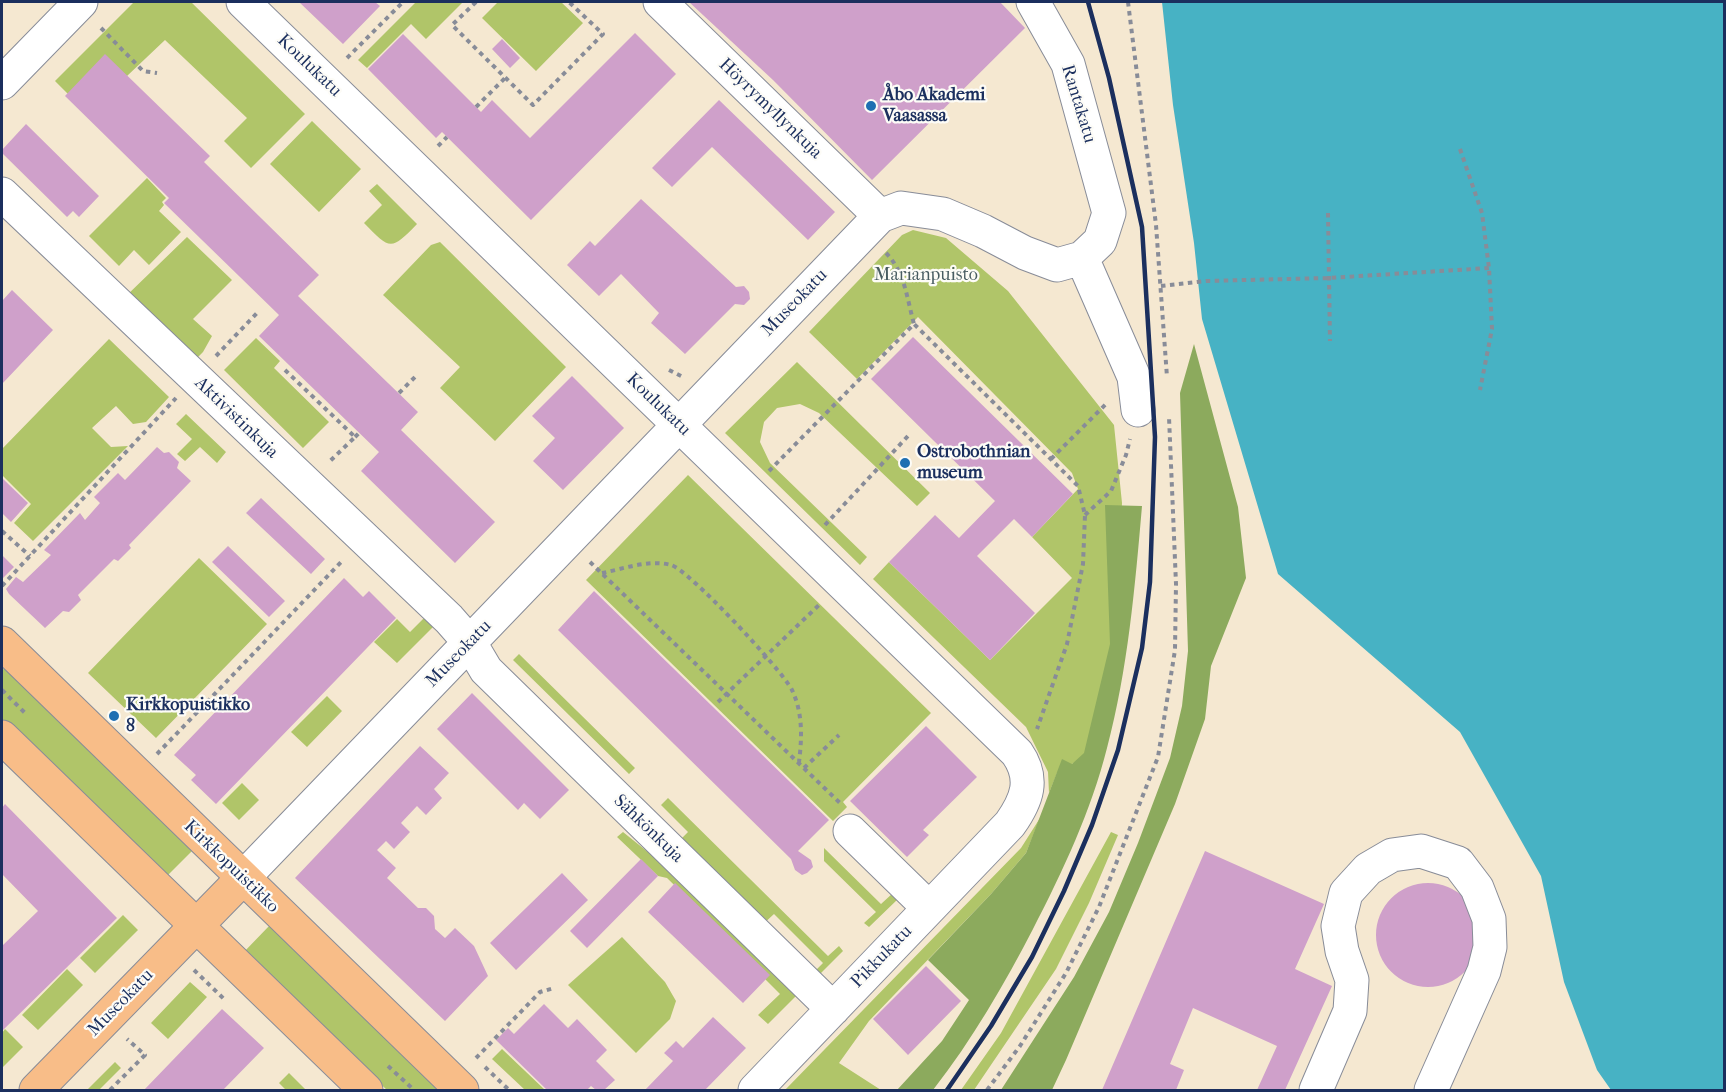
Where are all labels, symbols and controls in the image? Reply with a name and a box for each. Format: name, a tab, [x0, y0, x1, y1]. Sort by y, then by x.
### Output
street label: Koulukatu	[272, 30, 346, 102]
street label: Höyrymyllynkuja	[714, 54, 826, 164]
street label: Rantakatu	[1056, 62, 1100, 146]
place label: Åbo Akademi Vaasassa	[883, 85, 985, 128]
marker: Åbo Akademi Vaasassa	[864, 99, 878, 113]
street label: Museokatu	[758, 265, 832, 341]
park label: Marianpuisto	[874, 265, 978, 287]
street label: Koulukatu	[621, 369, 695, 441]
street label: Aktivistinkuja	[190, 373, 282, 463]
place label: Ostrobothnian museum	[917, 442, 1030, 484]
marker: Ostrobothnian museum	[898, 456, 912, 470]
street label: Museokatu	[422, 616, 496, 692]
place label: Kirkkopuistikko 8	[126, 695, 250, 738]
marker: Kirkkopuistikko 8	[107, 709, 121, 723]
street label: Sähkönkuja	[609, 790, 687, 868]
street label: Kirkkopuistikko	[179, 816, 283, 918]
street label: Pikkukatu	[847, 921, 917, 993]
street label: Museokatu	[84, 965, 158, 1041]

